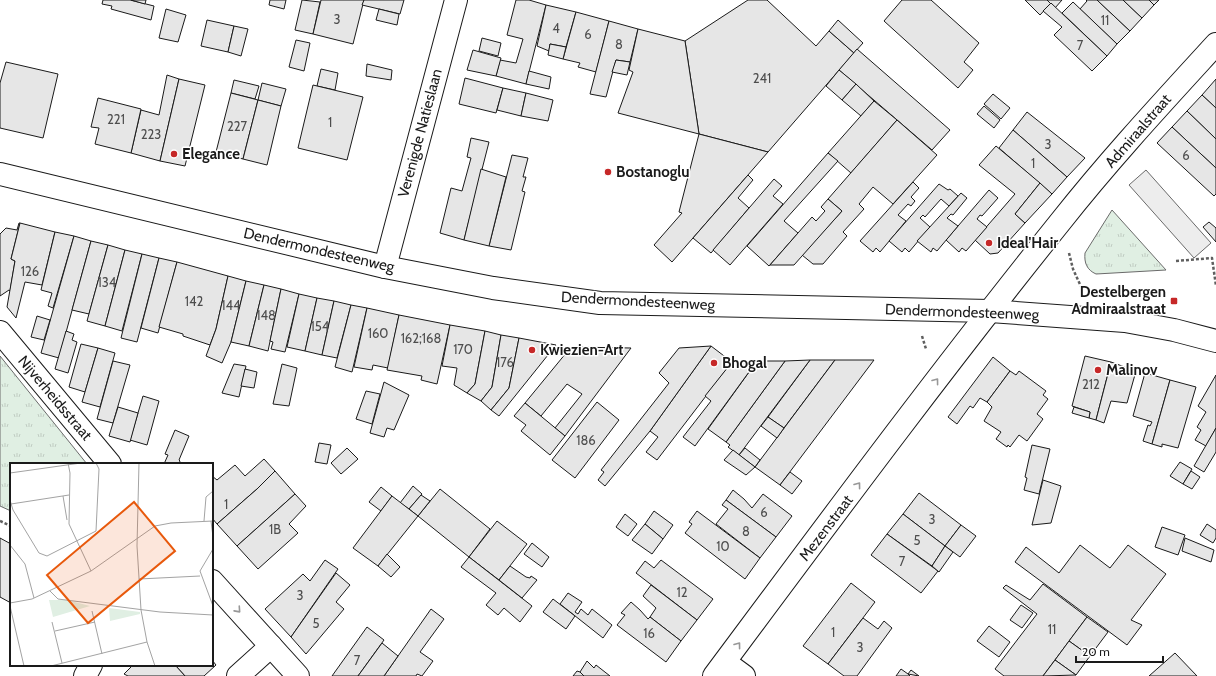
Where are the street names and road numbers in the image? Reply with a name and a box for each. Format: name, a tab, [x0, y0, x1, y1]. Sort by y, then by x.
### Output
street label: Verenigde Natieslaan	[394, 67, 446, 199]
street label: Admiraalstraat	[1101, 91, 1175, 171]
street label: Dendermondesteenweg	[242, 224, 397, 276]
street label: Dendermondesteenweg	[561, 288, 716, 314]
street label: Dendermondesteenweg	[885, 300, 1040, 324]
street label: Nijverheidsstraat	[14, 352, 96, 444]
street label: Mezenstraat	[795, 491, 857, 565]

